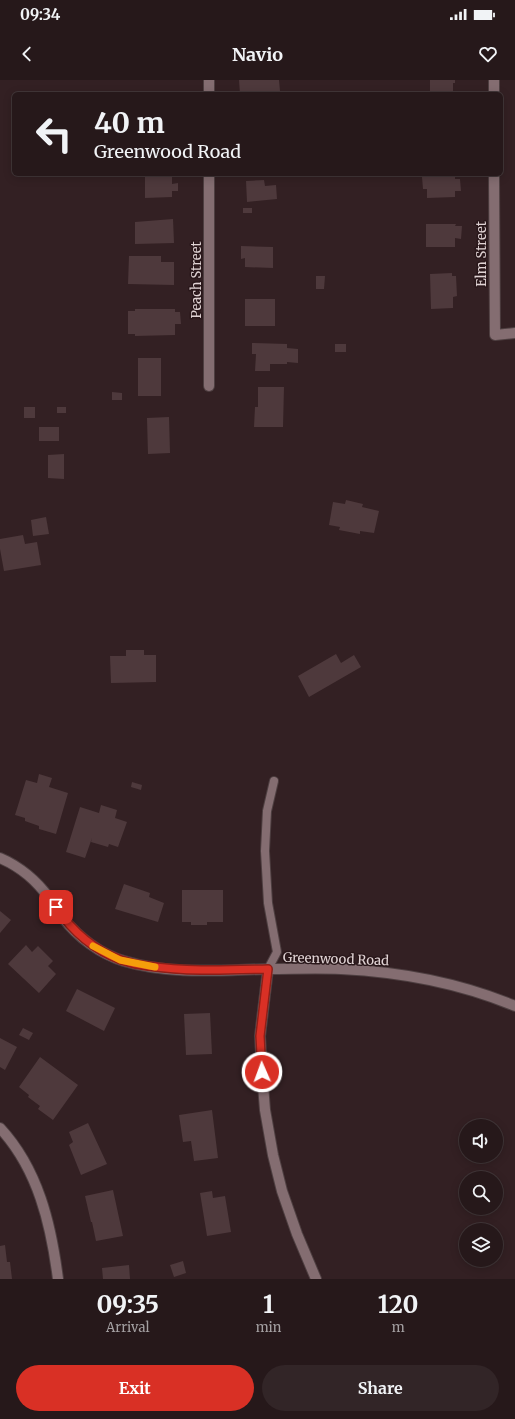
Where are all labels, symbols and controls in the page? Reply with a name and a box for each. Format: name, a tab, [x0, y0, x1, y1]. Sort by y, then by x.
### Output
text: 09:34	[20, 5, 60, 24]
icon: back	[16, 43, 38, 65]
text: Navio	[232, 43, 283, 66]
icon: heart	[477, 43, 499, 65]
text: 40 m	[94, 105, 165, 141]
icon: left	[28, 108, 80, 160]
text: Greenwood Road	[94, 140, 241, 163]
street label: Elm Street	[473, 221, 490, 287]
street label: Peach Street	[188, 241, 205, 319]
pin	[39, 890, 73, 924]
icon: arrive	[45, 896, 67, 918]
street label: Greenwood Road	[283, 949, 390, 969]
position arrow	[241, 1051, 283, 1093]
map controls	[459, 1119, 503, 1267]
button: sound	[459, 1119, 503, 1163]
button: search	[459, 1171, 503, 1215]
button: layers	[459, 1223, 503, 1267]
text: 09:35	[97, 1289, 159, 1320]
text: 1	[263, 1289, 274, 1320]
text: 120	[378, 1289, 418, 1320]
text: Arrival	[106, 1319, 150, 1336]
text: min	[256, 1319, 281, 1336]
text: m	[392, 1319, 405, 1336]
button: Exit	[16, 1365, 254, 1411]
button: Share	[262, 1365, 499, 1411]

